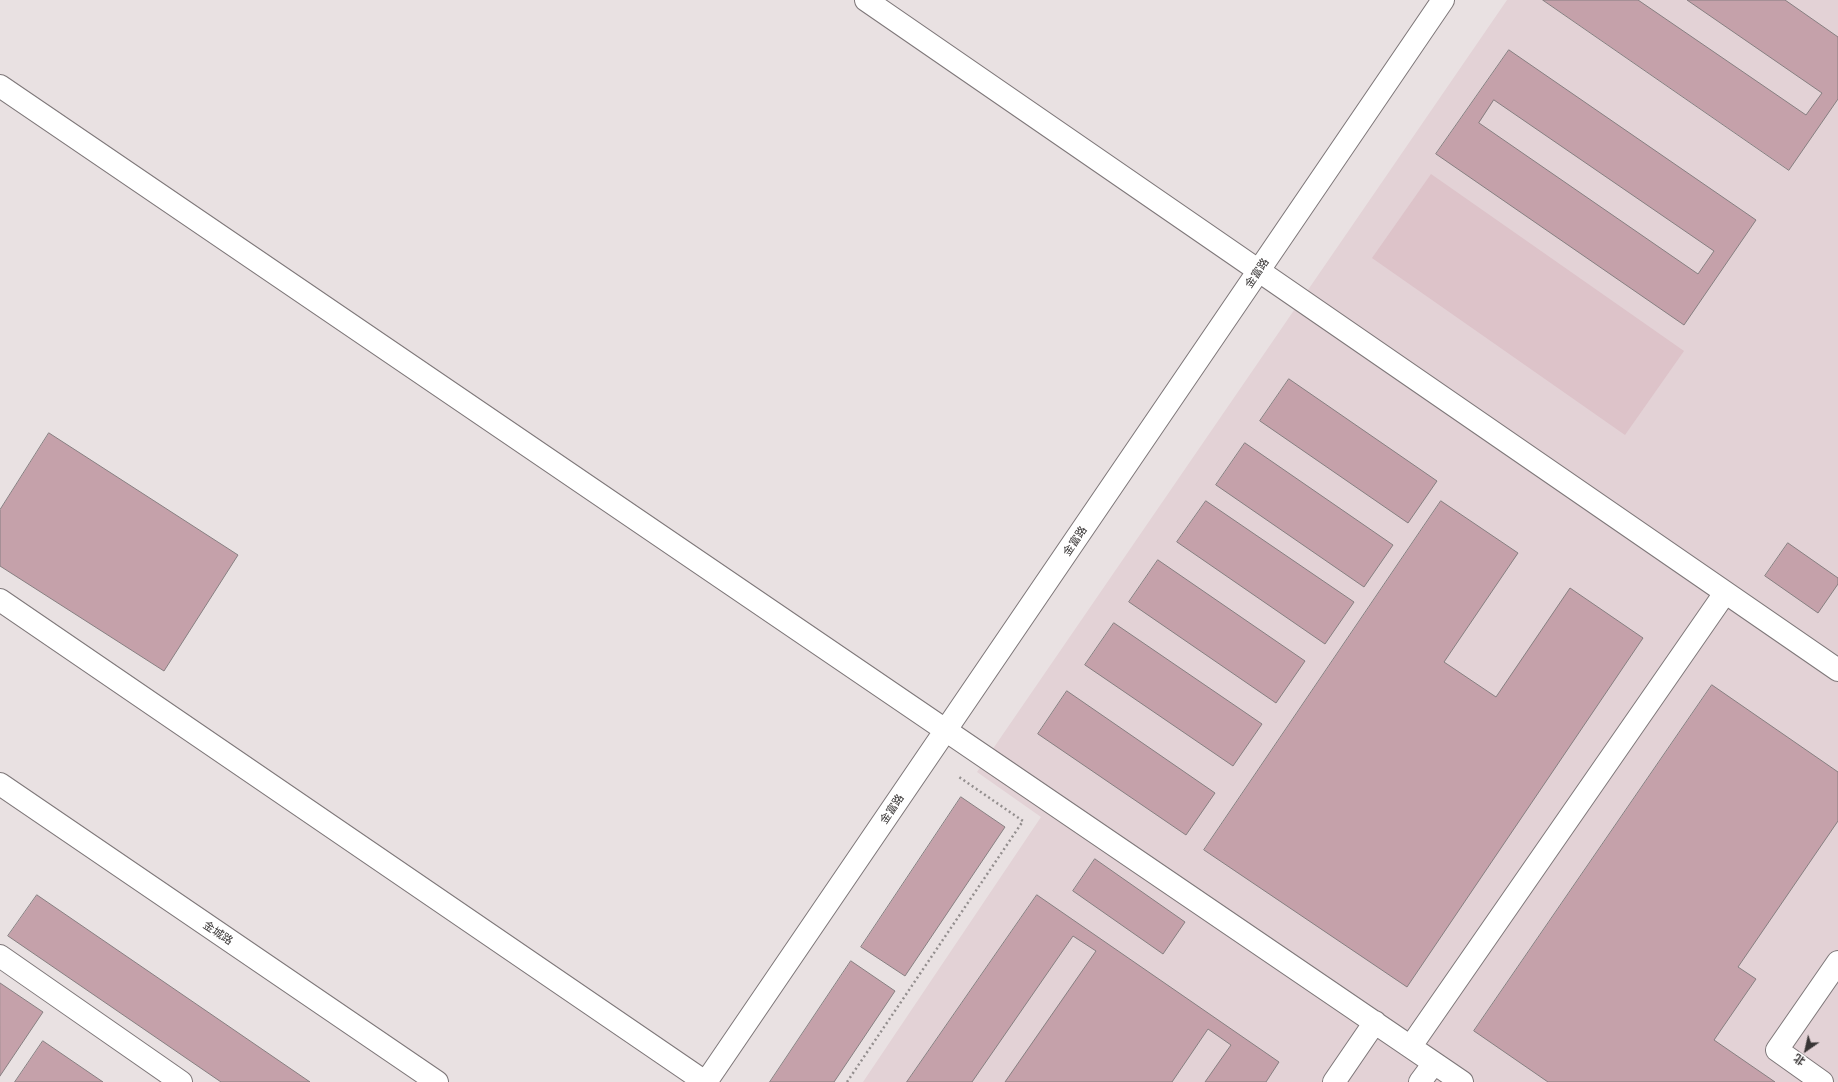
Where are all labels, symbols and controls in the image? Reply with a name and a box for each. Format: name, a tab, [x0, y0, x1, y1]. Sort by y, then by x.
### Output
street label: 金富路	[1242, 256, 1272, 290]
street label: 金富路	[1060, 524, 1090, 558]
street label: 金富路	[877, 792, 907, 826]
street label: 金城路	[201, 918, 235, 948]
north arrow	[1786, 1030, 1826, 1070]
text: 北	[1791, 1052, 1807, 1069]

